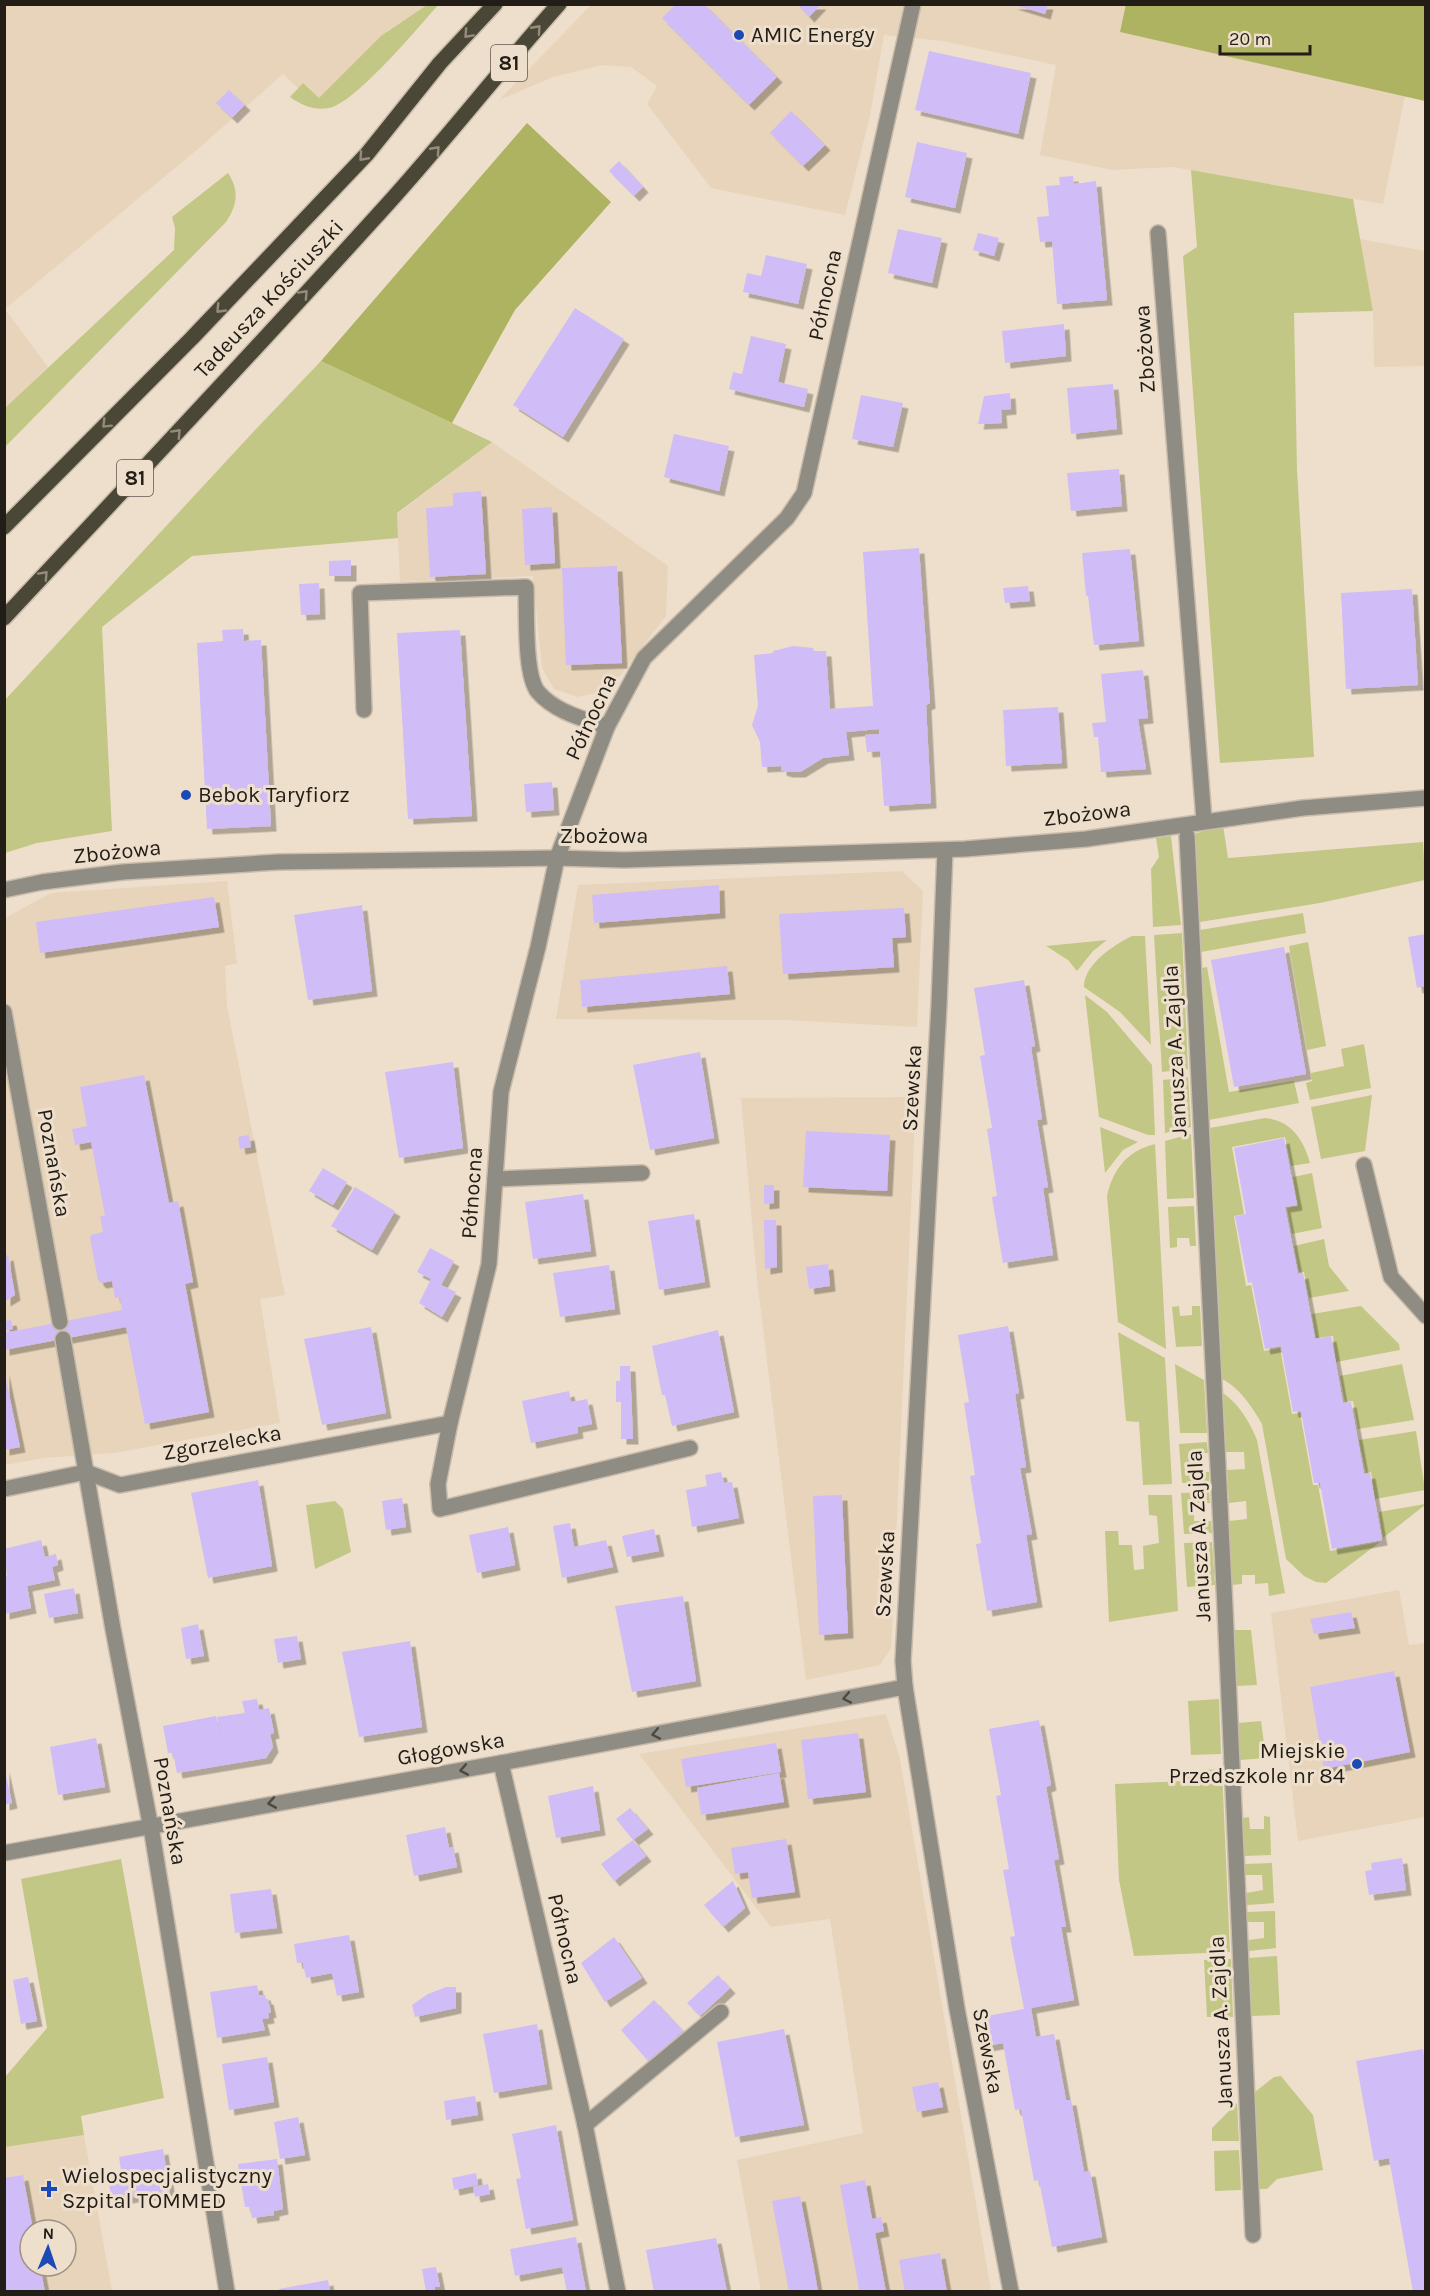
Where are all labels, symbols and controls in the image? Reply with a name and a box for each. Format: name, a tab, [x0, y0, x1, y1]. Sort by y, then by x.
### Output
scale bar	[1220, 18, 1310, 56]
place label: AMIC Energy	[751, 22, 875, 48]
one-way arrow	[530, 25, 541, 35]
one-way arrow	[464, 26, 475, 37]
marker: AMIC Energy	[732, 28, 746, 42]
text: 20 m	[1229, 28, 1271, 50]
road number: 81	[491, 45, 527, 81]
one-way arrow	[429, 146, 440, 157]
one-way arrow	[359, 150, 370, 161]
street label: Tadeusza Kościuszki	[189, 214, 349, 384]
street label: Północna	[803, 247, 847, 343]
one-way arrow	[297, 291, 308, 301]
one-way arrow	[216, 302, 227, 312]
street label: Zbożowa	[1129, 304, 1161, 394]
one-way arrow	[102, 418, 113, 428]
one-way arrow	[170, 429, 181, 439]
road number: 81	[117, 460, 153, 496]
one-way arrow	[37, 572, 48, 582]
street label: Północna	[560, 670, 622, 764]
place label: Bebok Taryfiorz	[198, 782, 350, 808]
marker: Bebok Taryfiorz	[179, 788, 193, 802]
street label: Zbożowa	[1041, 796, 1133, 832]
street label: Zbożowa	[560, 823, 648, 849]
street label: Zbożowa	[72, 834, 162, 870]
street label: Janusza A. Zajdla	[1158, 964, 1192, 1138]
street label: Szewska	[897, 1044, 927, 1132]
street label: Poznańska	[32, 1107, 76, 1219]
street label: Północna	[456, 1146, 488, 1240]
street label: Zgorzelecka	[160, 1420, 284, 1466]
street label: Janusza A. Zajdla	[1182, 1449, 1216, 1623]
street label: Szewska	[870, 1530, 900, 1618]
one-way arrow	[843, 1691, 853, 1704]
street label: Głogowska	[395, 1727, 507, 1771]
one-way arrow	[651, 1727, 661, 1740]
place label: Miejskie Przedszkole nr 84	[1169, 1738, 1345, 1789]
street label: Poznańska	[148, 1755, 192, 1867]
marker: Miejskie Przedszkole nr 84	[1350, 1757, 1364, 1771]
one-way arrow	[459, 1763, 469, 1775]
one-way arrow	[267, 1796, 277, 1809]
street label: Północna	[542, 1891, 588, 1987]
street label: Janusza A. Zajdla	[1204, 1935, 1238, 2109]
street label: Szewska	[967, 2006, 1009, 2096]
place label: Wielospecjalistyczny Szpital TOMMED	[62, 2163, 272, 2214]
marker: Wielospecjalistyczny Szpital TOMMED	[40, 2180, 58, 2198]
north arrow	[18, 2218, 78, 2278]
text: N	[42, 2224, 55, 2243]

